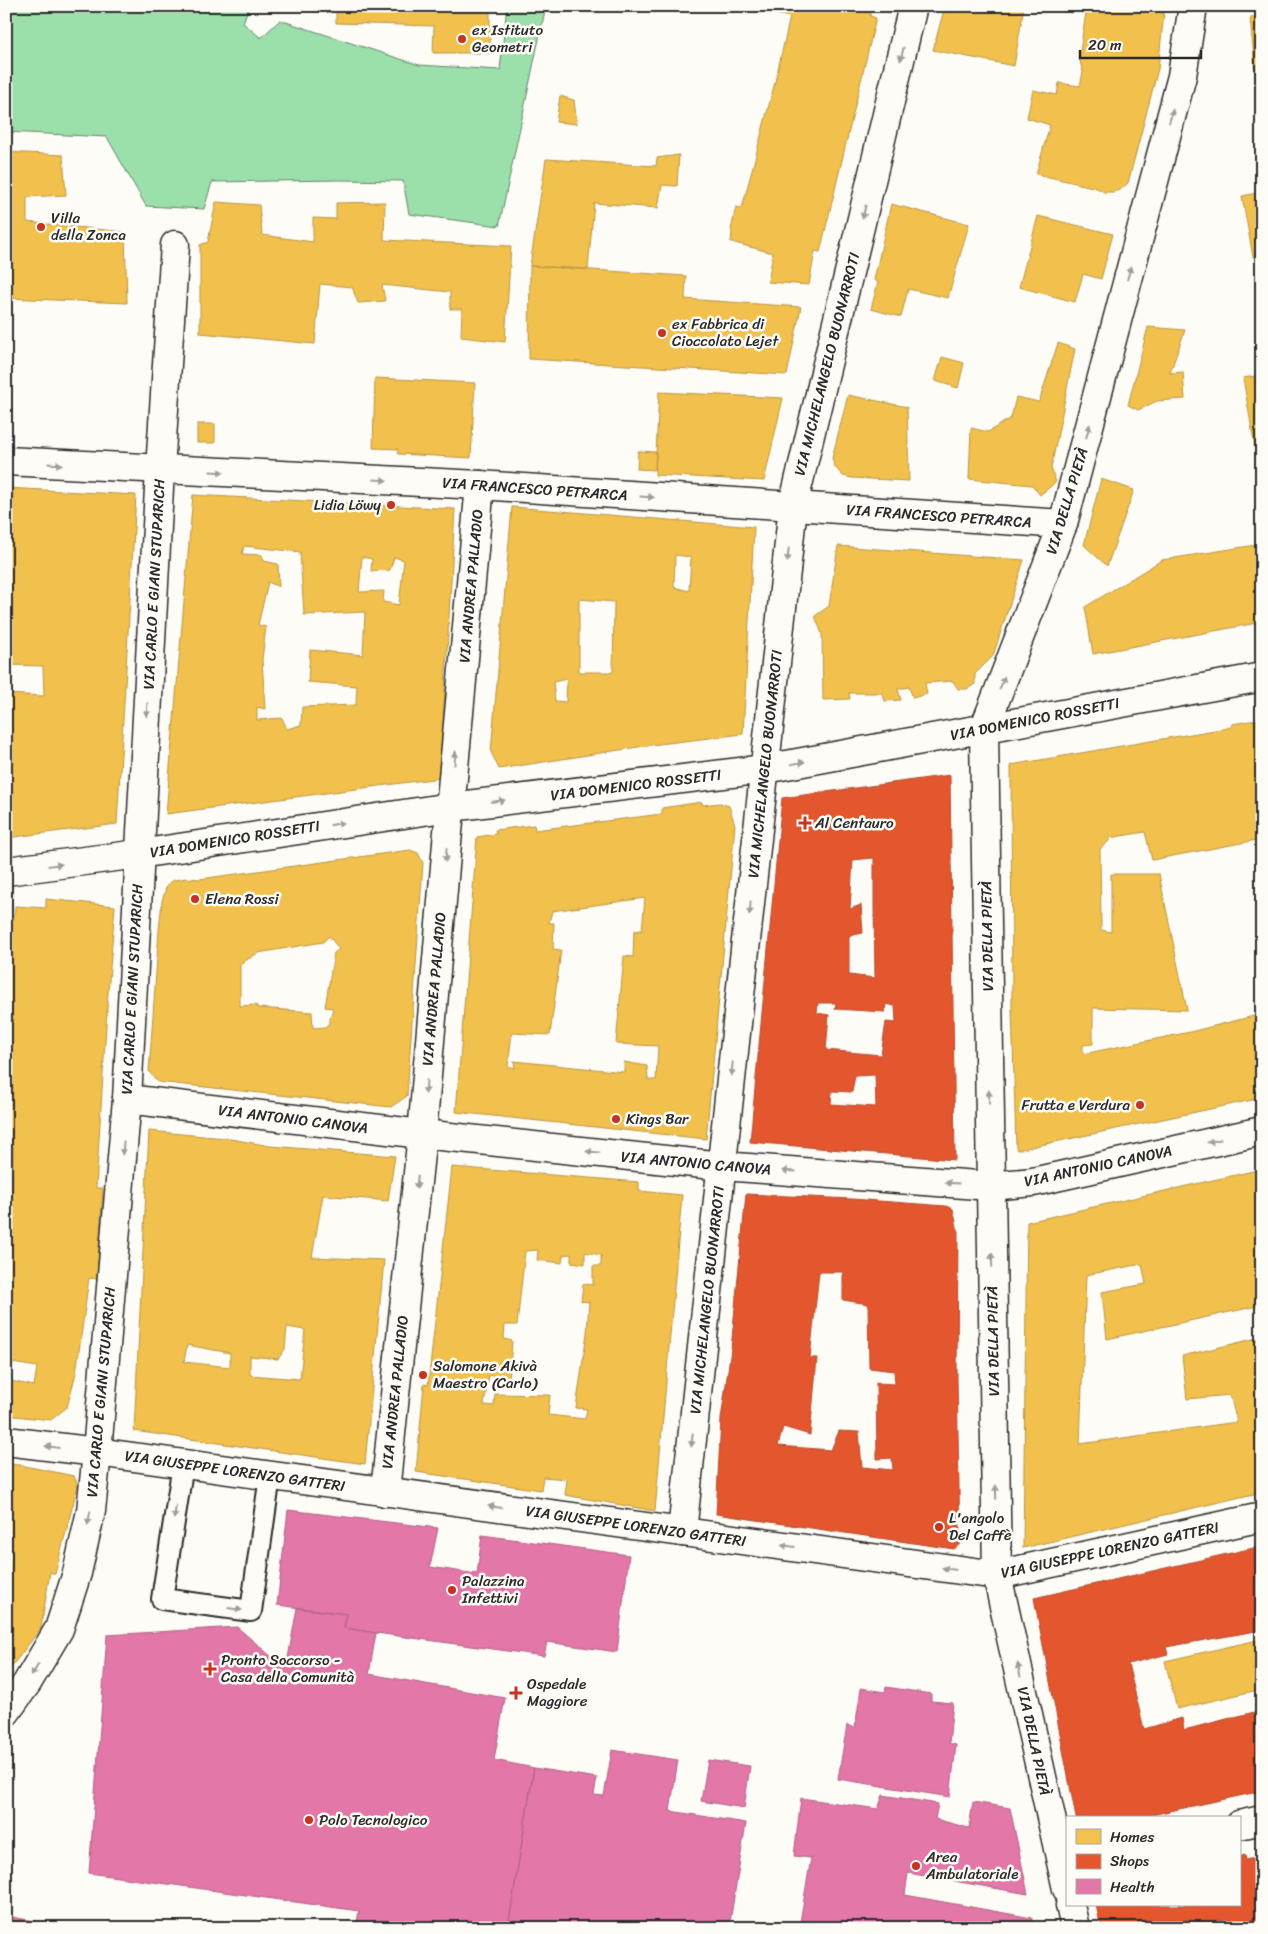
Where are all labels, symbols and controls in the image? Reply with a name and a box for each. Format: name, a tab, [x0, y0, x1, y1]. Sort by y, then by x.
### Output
place label: ex Istituto Geometri	[472, 17, 543, 60]
scale bar	[1080, 28, 1202, 60]
text: 20 m	[1088, 32, 1122, 58]
marker: ex Istituto Geometri	[456, 33, 468, 45]
one-way arrow	[898, 46, 906, 61]
one-way arrow	[1167, 109, 1175, 124]
one-way arrow	[860, 204, 868, 219]
place label: Villa della Zonca	[51, 205, 127, 248]
marker: Villa della Zonca	[35, 221, 47, 233]
street label: VIA MICHELANGELO BUONARROTI	[787, 249, 867, 478]
one-way arrow	[1125, 266, 1133, 281]
place label: ex Fabbrica di Cioccolato Lejet	[672, 311, 779, 354]
marker: ex Fabbrica di Cioccolato Lejet	[656, 327, 668, 339]
one-way arrow	[1084, 423, 1092, 438]
street label: VIA DELLA PIETÀ	[1038, 444, 1096, 558]
one-way arrow	[47, 460, 63, 468]
one-way arrow	[210, 468, 226, 476]
street label: VIA FRANCESCO PETRARCA	[441, 470, 629, 508]
street label: VIA CARLO E GIANI STUPARICH	[135, 477, 173, 690]
one-way arrow	[372, 477, 388, 485]
place label: Lidia Löwy	[314, 492, 381, 518]
one-way arrow	[639, 493, 655, 501]
street label: VIA FRANCESCO PETRARCA	[845, 497, 1033, 535]
marker: Lidia Löwy	[385, 499, 397, 511]
street label: VIA ANDREA PALLADIO	[451, 508, 491, 664]
one-way arrow	[784, 547, 792, 563]
street label: VIA MICHELANGELO BUONARROTI	[740, 648, 790, 879]
one-way arrow	[998, 676, 1006, 690]
street label: VIA DOMENICO ROSSETTI	[948, 690, 1122, 748]
one-way arrow	[143, 702, 151, 718]
one-way arrow	[451, 750, 459, 766]
one-way arrow	[790, 759, 806, 767]
street label: VIA DOMENICO ROSSETTI	[549, 762, 723, 808]
one-way arrow	[490, 797, 506, 805]
place label: Al Centauro	[814, 810, 894, 836]
street label: VIA DOMENICO ROSSETTI	[148, 813, 322, 865]
marker: Al Centauro	[799, 817, 811, 829]
one-way arrow	[329, 820, 345, 828]
one-way arrow	[441, 848, 449, 864]
one-way arrow	[47, 860, 63, 868]
street label: VIA DELLA PIETÀ	[973, 880, 1001, 992]
street label: VIA CARLO E GIANI STUPARICH	[113, 882, 151, 1095]
place label: Elena Rossi	[205, 886, 279, 912]
marker: Elena Rossi	[189, 893, 201, 905]
one-way arrow	[746, 900, 754, 916]
street label: VIA ANDREA PALLADIO	[414, 911, 454, 1067]
one-way arrow	[728, 1062, 736, 1078]
one-way arrow	[422, 1079, 430, 1095]
one-way arrow	[985, 1089, 993, 1105]
place label: Frutta e Verdura	[1021, 1092, 1130, 1118]
street label: VIA ANTONIO CANOVA	[217, 1097, 369, 1141]
marker: Frutta e Verdura	[1134, 1099, 1146, 1111]
place label: Kings Bar	[626, 1106, 689, 1132]
marker: Kings Bar	[610, 1113, 622, 1125]
one-way arrow	[1207, 1137, 1222, 1145]
street label: VIA ANTONIO CANOVA	[1022, 1138, 1174, 1194]
one-way arrow	[119, 1140, 127, 1156]
street label: VIA ANTONIO CANOVA	[620, 1143, 772, 1183]
one-way arrow	[585, 1148, 601, 1156]
one-way arrow	[781, 1167, 797, 1175]
one-way arrow	[413, 1175, 421, 1191]
one-way arrow	[943, 1179, 959, 1187]
street label: VIA MICHELANGELO BUONARROTI	[682, 1184, 732, 1415]
one-way arrow	[988, 1252, 996, 1268]
street label: VIA CARLO E GIANI STUPARICH	[79, 1285, 123, 1498]
street label: VIA DELLA PIETÀ	[979, 1285, 1007, 1397]
street label: VIA ANDREA PALLADIO	[374, 1314, 416, 1470]
place label: Salomone Akivà Maestro (Carlo)	[433, 1353, 538, 1396]
marker: Salomone Akivà Maestro (Carlo)	[417, 1369, 429, 1381]
one-way arrow	[688, 1432, 696, 1448]
one-way arrow	[43, 1443, 59, 1451]
street label: VIA GIUSEPPE LORENZO GATTERI	[123, 1443, 347, 1499]
one-way arrow	[992, 1484, 1000, 1500]
street label: VIA GIUSEPPE LORENZO GATTERI	[524, 1498, 748, 1554]
one-way arrow	[487, 1503, 503, 1511]
one-way arrow	[171, 1504, 179, 1520]
place label: L'angolo Del Caffè	[949, 1505, 1012, 1548]
one-way arrow	[85, 1510, 93, 1525]
street label: VIA GIUSEPPE LORENZO GATTERI	[999, 1514, 1222, 1586]
marker: L'angolo Del Caffè	[933, 1521, 945, 1533]
one-way arrow	[780, 1542, 796, 1550]
one-way arrow	[941, 1564, 957, 1572]
place label: Palazzina Infettivi	[461, 1568, 525, 1611]
marker: Palazzina Infettivi	[446, 1584, 458, 1596]
one-way arrow	[228, 1605, 244, 1613]
place label: Pronto Soccorso - Casa della Comunità	[221, 1647, 355, 1690]
marker: Pronto Soccorso - Casa della Comunità	[203, 1662, 217, 1676]
one-way arrow	[1014, 1662, 1022, 1678]
one-way arrow	[31, 1663, 40, 1676]
place label: Ospedale Maggiore	[527, 1671, 588, 1714]
street label: VIA DELLA PIETÀ	[1010, 1684, 1058, 1798]
marker: Ospedale Maggiore	[509, 1686, 523, 1700]
place label: Polo Tecnologico	[319, 1807, 428, 1833]
marker: Polo Tecnologico	[303, 1814, 315, 1826]
legend	[1066, 1816, 1240, 1906]
text: Homes	[1110, 1824, 1154, 1850]
place label: Area Ambulatoriale	[925, 1844, 1019, 1887]
text: Shops	[1110, 1848, 1150, 1874]
marker: Area Ambulatoriale	[910, 1860, 922, 1872]
text: Health	[1110, 1874, 1155, 1900]

